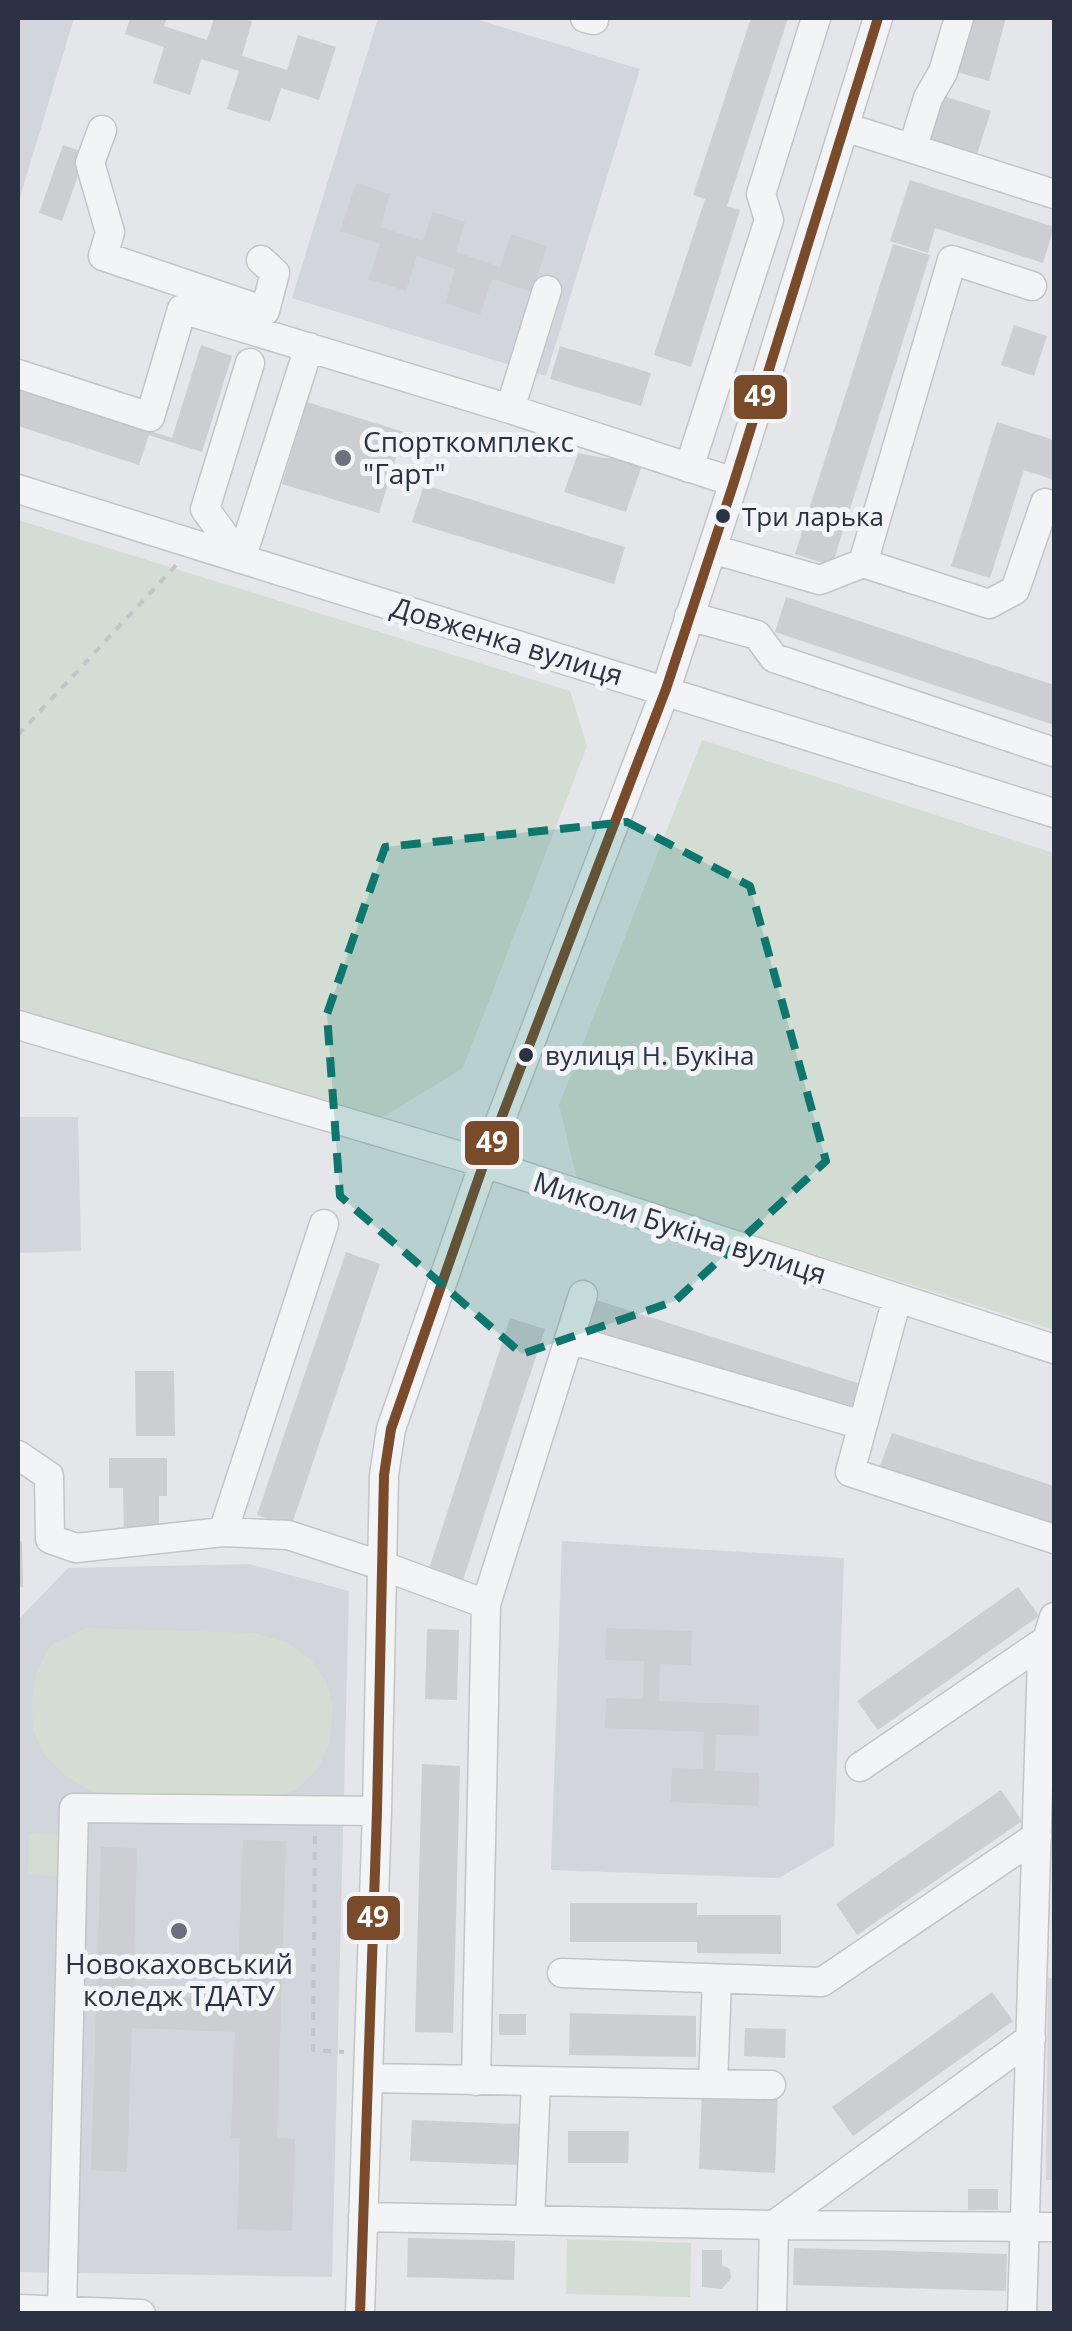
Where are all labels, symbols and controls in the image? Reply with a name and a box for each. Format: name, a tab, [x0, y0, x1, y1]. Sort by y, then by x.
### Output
line badge: 49	[732, 373, 789, 421]
text: 49	[744, 376, 776, 414]
place label: Спорткомплекс "Гарт"	[363, 422, 574, 492]
marker: Спорткомплекс "Гарт"	[332, 447, 354, 469]
place label: Три ларька	[742, 498, 884, 534]
marker: Три ларька	[713, 506, 733, 526]
street label: Довженка вулиця	[387, 587, 628, 693]
place label: вулиця Н. Букіна	[545, 1037, 754, 1073]
marker: вулиця Н. Букіна	[516, 1045, 536, 1065]
line badge: 49	[463, 1119, 521, 1167]
text: 49	[476, 1122, 508, 1160]
street label: Миколи Букіна вулиця	[529, 1162, 831, 1292]
line badge: 49	[345, 1894, 402, 1942]
text: 49	[357, 1897, 389, 1935]
marker: Новокаховський коледж ТДАТУ	[168, 1920, 190, 1942]
place label: Новокаховський коледж ТДАТУ	[65, 1944, 293, 2014]

